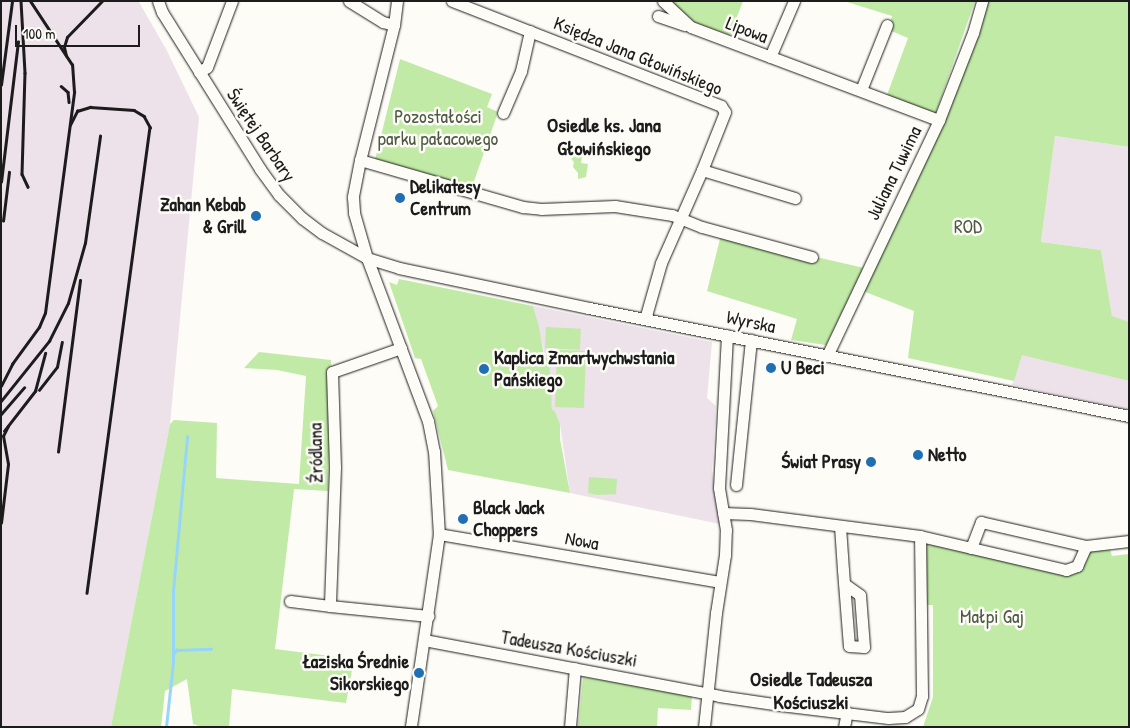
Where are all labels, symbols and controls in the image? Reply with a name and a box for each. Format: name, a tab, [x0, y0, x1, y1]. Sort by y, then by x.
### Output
street label: Księdza Jana Głowińskiego	[550, 12, 726, 100]
street label: Lipowa	[723, 12, 771, 48]
scale bar	[18, 15, 142, 47]
text: 100 m	[23, 23, 56, 44]
street label: Świętej Barbary	[222, 84, 300, 186]
park label: Pozostałości parku pałacowego	[378, 106, 498, 150]
district label: Osiedle ks. Jana Głowińskiego	[547, 112, 661, 159]
street label: Juliana Tuwima	[861, 122, 927, 224]
place label: Delikatesy Centrum	[410, 176, 481, 220]
marker: Delikatesy Centrum	[394, 192, 406, 204]
place label: Zahan Kebab & Grill	[160, 194, 246, 238]
marker: Zahan Kebab & Grill	[250, 210, 262, 222]
park label: ROD	[954, 216, 982, 238]
street label: Wyrska	[724, 306, 778, 338]
place label: Kaplica Zmartwychwstania Pańskiego	[494, 347, 674, 391]
place label: U Beci	[781, 357, 825, 379]
marker: U Beci	[765, 362, 777, 374]
marker: Kaplica Zmartwychwstania Pańskiego	[478, 363, 490, 375]
street label: Źródlana	[304, 423, 328, 483]
place label: Netto	[928, 444, 966, 466]
marker: Netto	[912, 449, 924, 461]
place label: Świat Prasy	[782, 451, 861, 473]
marker: Świat Prasy	[865, 456, 877, 468]
place label: Black Jack Choppers	[473, 497, 544, 541]
marker: Black Jack Choppers	[457, 513, 469, 525]
street label: Nowa	[563, 527, 601, 555]
park label: Małpi Gaj	[960, 606, 1024, 628]
street label: Tadeusza Kościuszki	[499, 626, 639, 672]
place label: Łaziska Średnie Sikorskiego	[302, 651, 409, 695]
district label: Osiedle Tadeusza Kościuszki	[750, 666, 872, 713]
marker: Łaziska Średnie Sikorskiego	[413, 667, 425, 679]

